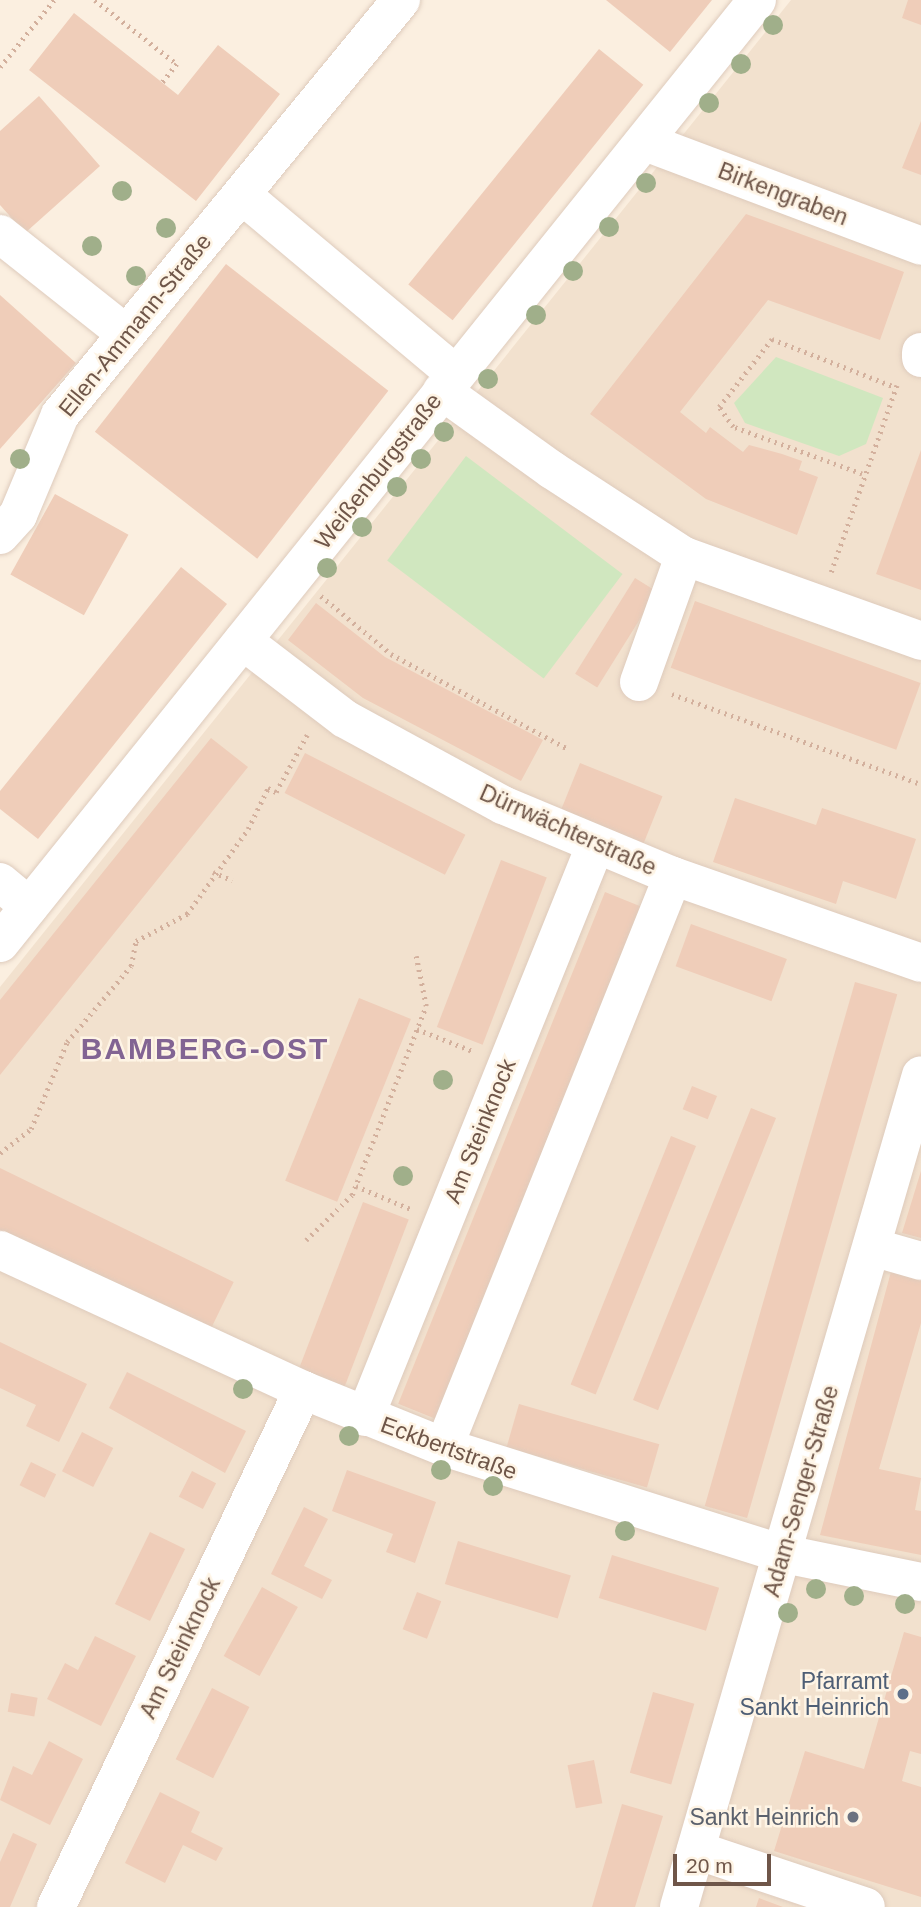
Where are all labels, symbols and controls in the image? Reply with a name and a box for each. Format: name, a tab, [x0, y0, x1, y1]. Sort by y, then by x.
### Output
street label: Birkengraben	[714, 157, 852, 231]
street label: Ellen-Ammann-Straße	[53, 228, 217, 422]
street label: Weißenburgstraße	[309, 388, 447, 554]
street label: Dürrwächterstraße	[475, 779, 661, 881]
district label: BAMBERG-OST	[82, 1031, 328, 1067]
street label: Am Steinknock	[438, 1055, 522, 1207]
street label: Adam-Senger-Straße	[758, 1382, 844, 1600]
street label: Eckbertstraße	[377, 1411, 521, 1485]
street label: Am Steinknock	[134, 1573, 226, 1723]
place label: Pfarramt Sankt Heinrich	[739, 1667, 889, 1721]
marker: Pfarramt Sankt Heinrich	[895, 1686, 911, 1702]
place label: Sankt Heinrich	[689, 1803, 839, 1831]
marker: Sankt Heinrich	[845, 1809, 861, 1825]
scale bar	[676, 1840, 774, 1884]
text: 20 m	[686, 1854, 733, 1877]

